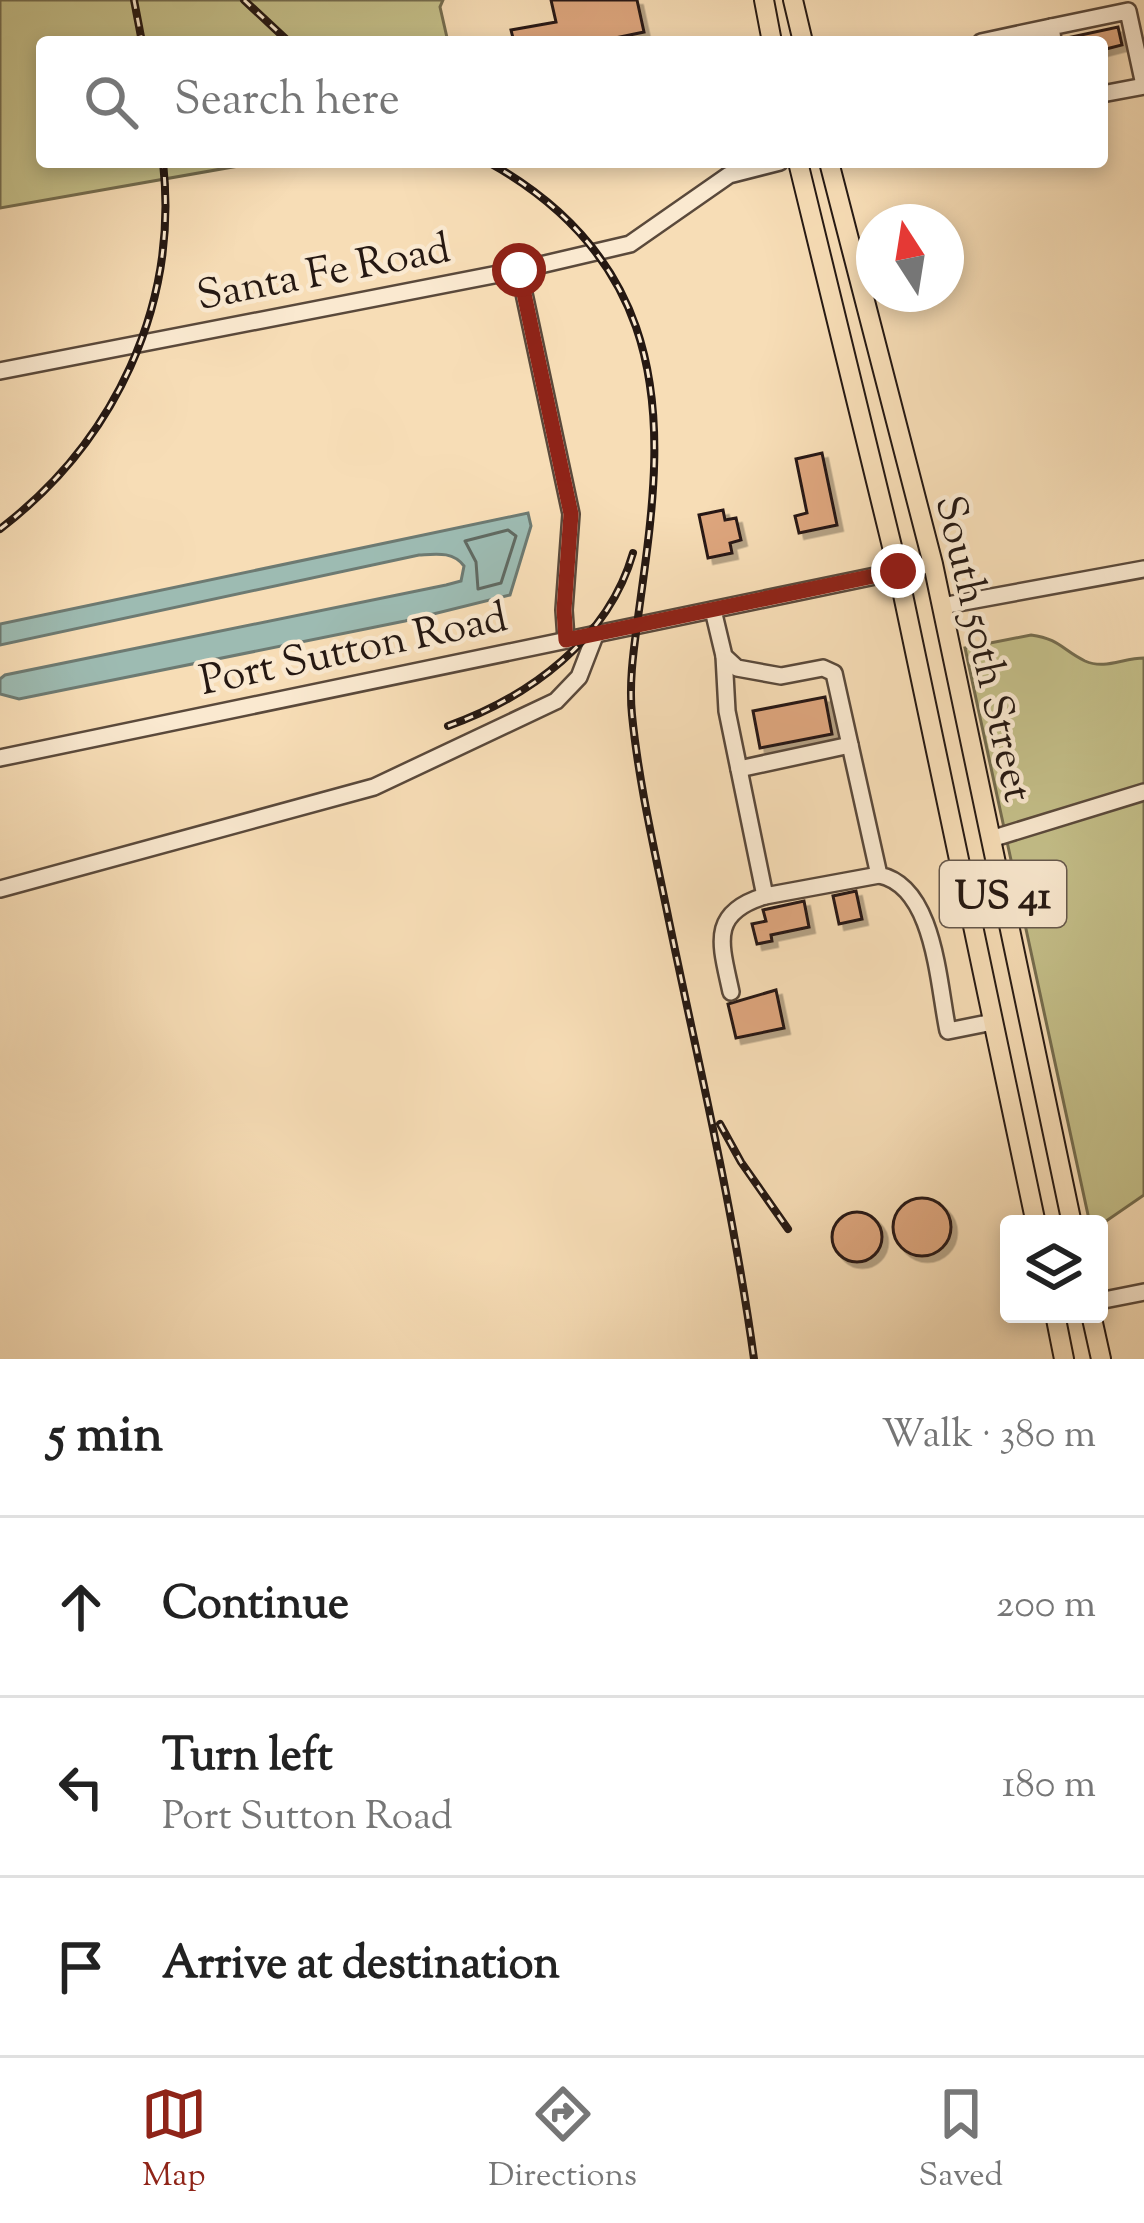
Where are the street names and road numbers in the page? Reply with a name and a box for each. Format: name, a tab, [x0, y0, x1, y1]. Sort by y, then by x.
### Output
street label: Santa Fe Road	[192, 221, 456, 329]
street label: South 50th Street	[917, 490, 1046, 808]
street label: Port Sutton Road	[195, 590, 513, 714]
road number: US 41	[940, 861, 1066, 927]

